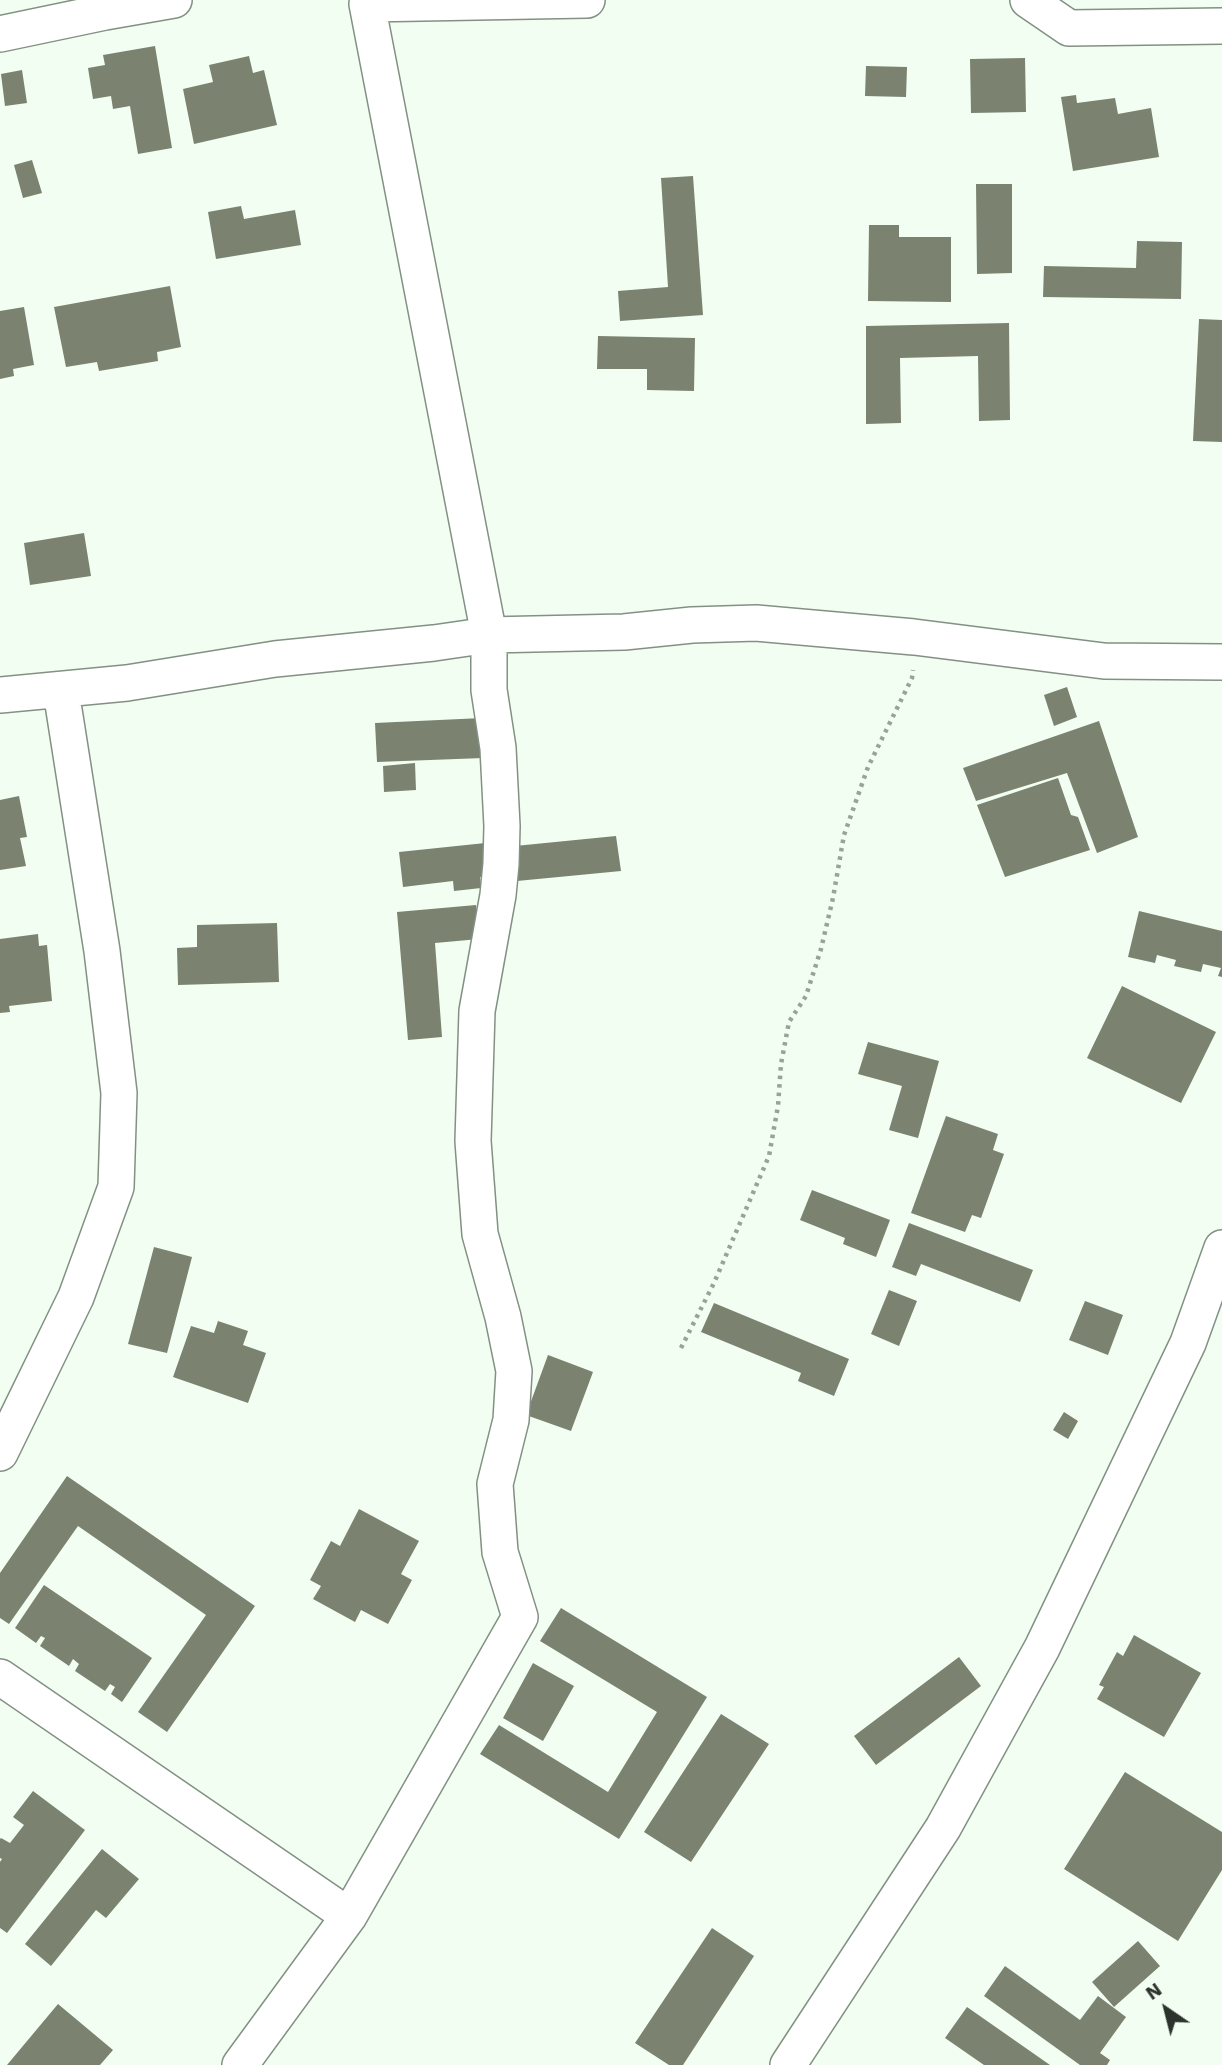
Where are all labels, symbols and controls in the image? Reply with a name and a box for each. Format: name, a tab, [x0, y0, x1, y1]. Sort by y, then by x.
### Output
north arrow	[1131, 1974, 1201, 2044]
text: N	[1141, 1978, 1166, 2005]

